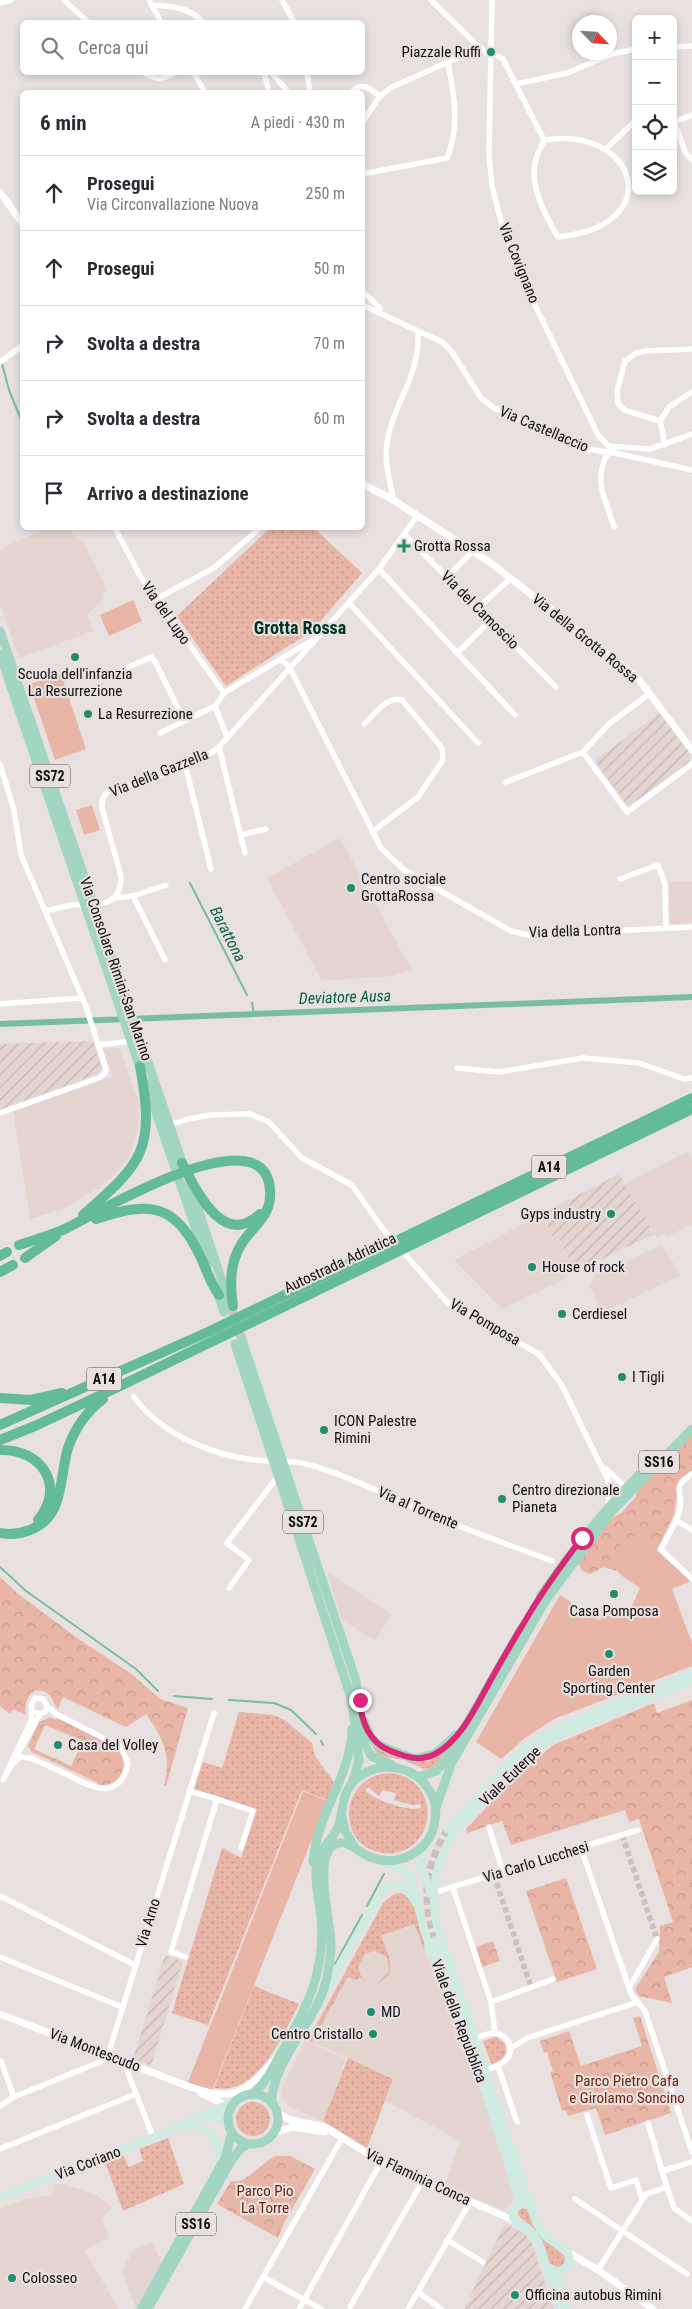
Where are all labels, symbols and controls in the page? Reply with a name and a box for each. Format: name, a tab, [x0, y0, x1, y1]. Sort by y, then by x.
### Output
north arrow	[572, 15, 617, 60]
map controls	[632, 15, 677, 195]
button: +	[632, 15, 677, 60]
search box	[20, 20, 365, 75]
icon: search	[38, 34, 66, 62]
text: Cerca qui	[78, 36, 149, 59]
place label: Piazzale Ruffi	[401, 43, 481, 61]
marker: Piazzale Ruffi	[485, 46, 497, 58]
button: −	[632, 60, 677, 105]
button: locate	[632, 105, 677, 150]
text: 6 min	[40, 111, 87, 135]
text: A piedi · 430 m	[251, 113, 345, 132]
button: layers	[632, 150, 677, 195]
text: Prosegui	[87, 172, 155, 195]
icon: ahead	[40, 179, 68, 207]
text: 250 m	[306, 184, 345, 203]
text: Via Circonvallazione Nuova	[87, 195, 259, 214]
street label: Via Covignano	[495, 220, 543, 306]
icon: ahead	[40, 254, 68, 282]
text: Prosegui	[87, 257, 155, 280]
text: 50 m	[313, 259, 345, 278]
icon: right	[40, 329, 68, 357]
text: Svolta a destra	[87, 332, 200, 355]
text: 70 m	[313, 334, 345, 353]
street label: Via Castellaccio	[497, 402, 591, 456]
icon: right	[40, 404, 68, 432]
text: Svolta a destra	[87, 407, 200, 430]
text: 60 m	[313, 409, 345, 428]
icon: arrive	[40, 479, 68, 507]
text: Arrivo a destinazione	[87, 482, 249, 505]
place label: Grotta Rossa	[414, 537, 491, 555]
marker: Grotta Rossa	[398, 540, 410, 552]
street label: Via del Camoscio	[437, 567, 523, 653]
street label: Via del Lupo	[138, 578, 194, 648]
street label: Via della Grotta Rossa	[528, 590, 642, 686]
district label: Grotta Rossa	[254, 617, 346, 638]
marker: Scuola dell'infanzia La Resurrezione	[69, 651, 81, 663]
place label: Scuola dell'infanzia La Resurrezione	[18, 665, 132, 700]
place label: La Resurrezione	[98, 705, 193, 723]
marker: La Resurrezione	[82, 708, 94, 720]
street label: Via della Gazzella	[107, 745, 211, 801]
road number: SS72	[30, 764, 70, 788]
place label: Centro sociale GrottaRossa	[361, 870, 446, 905]
street label: Via Consolare Rimini-San Marino	[76, 875, 156, 1063]
marker: Centro sociale GrottaRossa	[345, 882, 357, 894]
water label: Barattona	[206, 903, 250, 965]
street label: Via della Lontra	[529, 920, 621, 942]
water label: Deviatore Ausa	[299, 986, 391, 1008]
road number: A14	[532, 1156, 566, 1178]
place label: Gyps industry	[521, 1205, 601, 1223]
marker: Gyps industry	[605, 1208, 617, 1220]
street label: Autostrada Adriatica	[281, 1229, 399, 1297]
place label: House of rock	[542, 1258, 625, 1276]
marker: House of rock	[526, 1261, 538, 1273]
street label: Via Pomposa	[447, 1295, 523, 1349]
place label: Cerdiesel	[572, 1305, 627, 1323]
marker: Cerdiesel	[556, 1308, 568, 1320]
road number: A14	[86, 1368, 122, 1390]
place label: I Tigli	[632, 1368, 664, 1386]
marker: I Tigli	[616, 1371, 628, 1383]
place label: ICON Palestre Rimini	[334, 1412, 417, 1447]
marker: ICON Palestre Rimini	[318, 1424, 330, 1436]
road number: SS16	[639, 1450, 679, 1474]
place label: Centro direzionale Pianeta	[512, 1481, 619, 1516]
street label: Via al Torrente	[375, 1483, 461, 1533]
marker: Centro direzionale Pianeta	[496, 1493, 508, 1505]
road number: SS72	[283, 1510, 323, 1534]
route start	[571, 1527, 594, 1550]
marker: Casa Pomposa	[608, 1588, 620, 1600]
place label: Casa Pomposa	[569, 1602, 659, 1620]
marker: Garden Sporting Center	[603, 1648, 615, 1660]
place label: Garden Sporting Center	[563, 1662, 656, 1697]
route end	[349, 1689, 372, 1712]
place label: Casa del Volley	[68, 1736, 158, 1754]
marker: Casa del Volley	[52, 1739, 64, 1751]
street label: Viale Euterpe	[476, 1742, 544, 1810]
street label: Via Carlo Lucchesi	[481, 1837, 591, 1887]
street label: Via Arno	[132, 1896, 164, 1950]
street label: Viale della Repubblica	[427, 1957, 491, 2085]
place label: MD	[381, 2003, 401, 2021]
marker: MD	[365, 2006, 377, 2018]
street label: Via Montescudo	[47, 2024, 143, 2076]
place label: Centro Cristallo	[271, 2025, 363, 2043]
marker: Centro Cristallo	[367, 2028, 379, 2040]
park label: Parco Pietro Cafa e Girolamo Soncino	[569, 2072, 685, 2107]
street label: Via Coriano	[53, 2142, 123, 2184]
street label: Via Flaminia Conca	[363, 2145, 473, 2209]
park label: Parco Pio La Torre	[236, 2182, 294, 2217]
road number: SS16	[176, 2212, 216, 2236]
place label: Colosseo	[22, 2269, 77, 2287]
marker: Colosseo	[6, 2272, 18, 2284]
place label: Officina autobus Rimini	[525, 2286, 662, 2304]
marker: Officina autobus Rimini	[509, 2289, 521, 2301]

